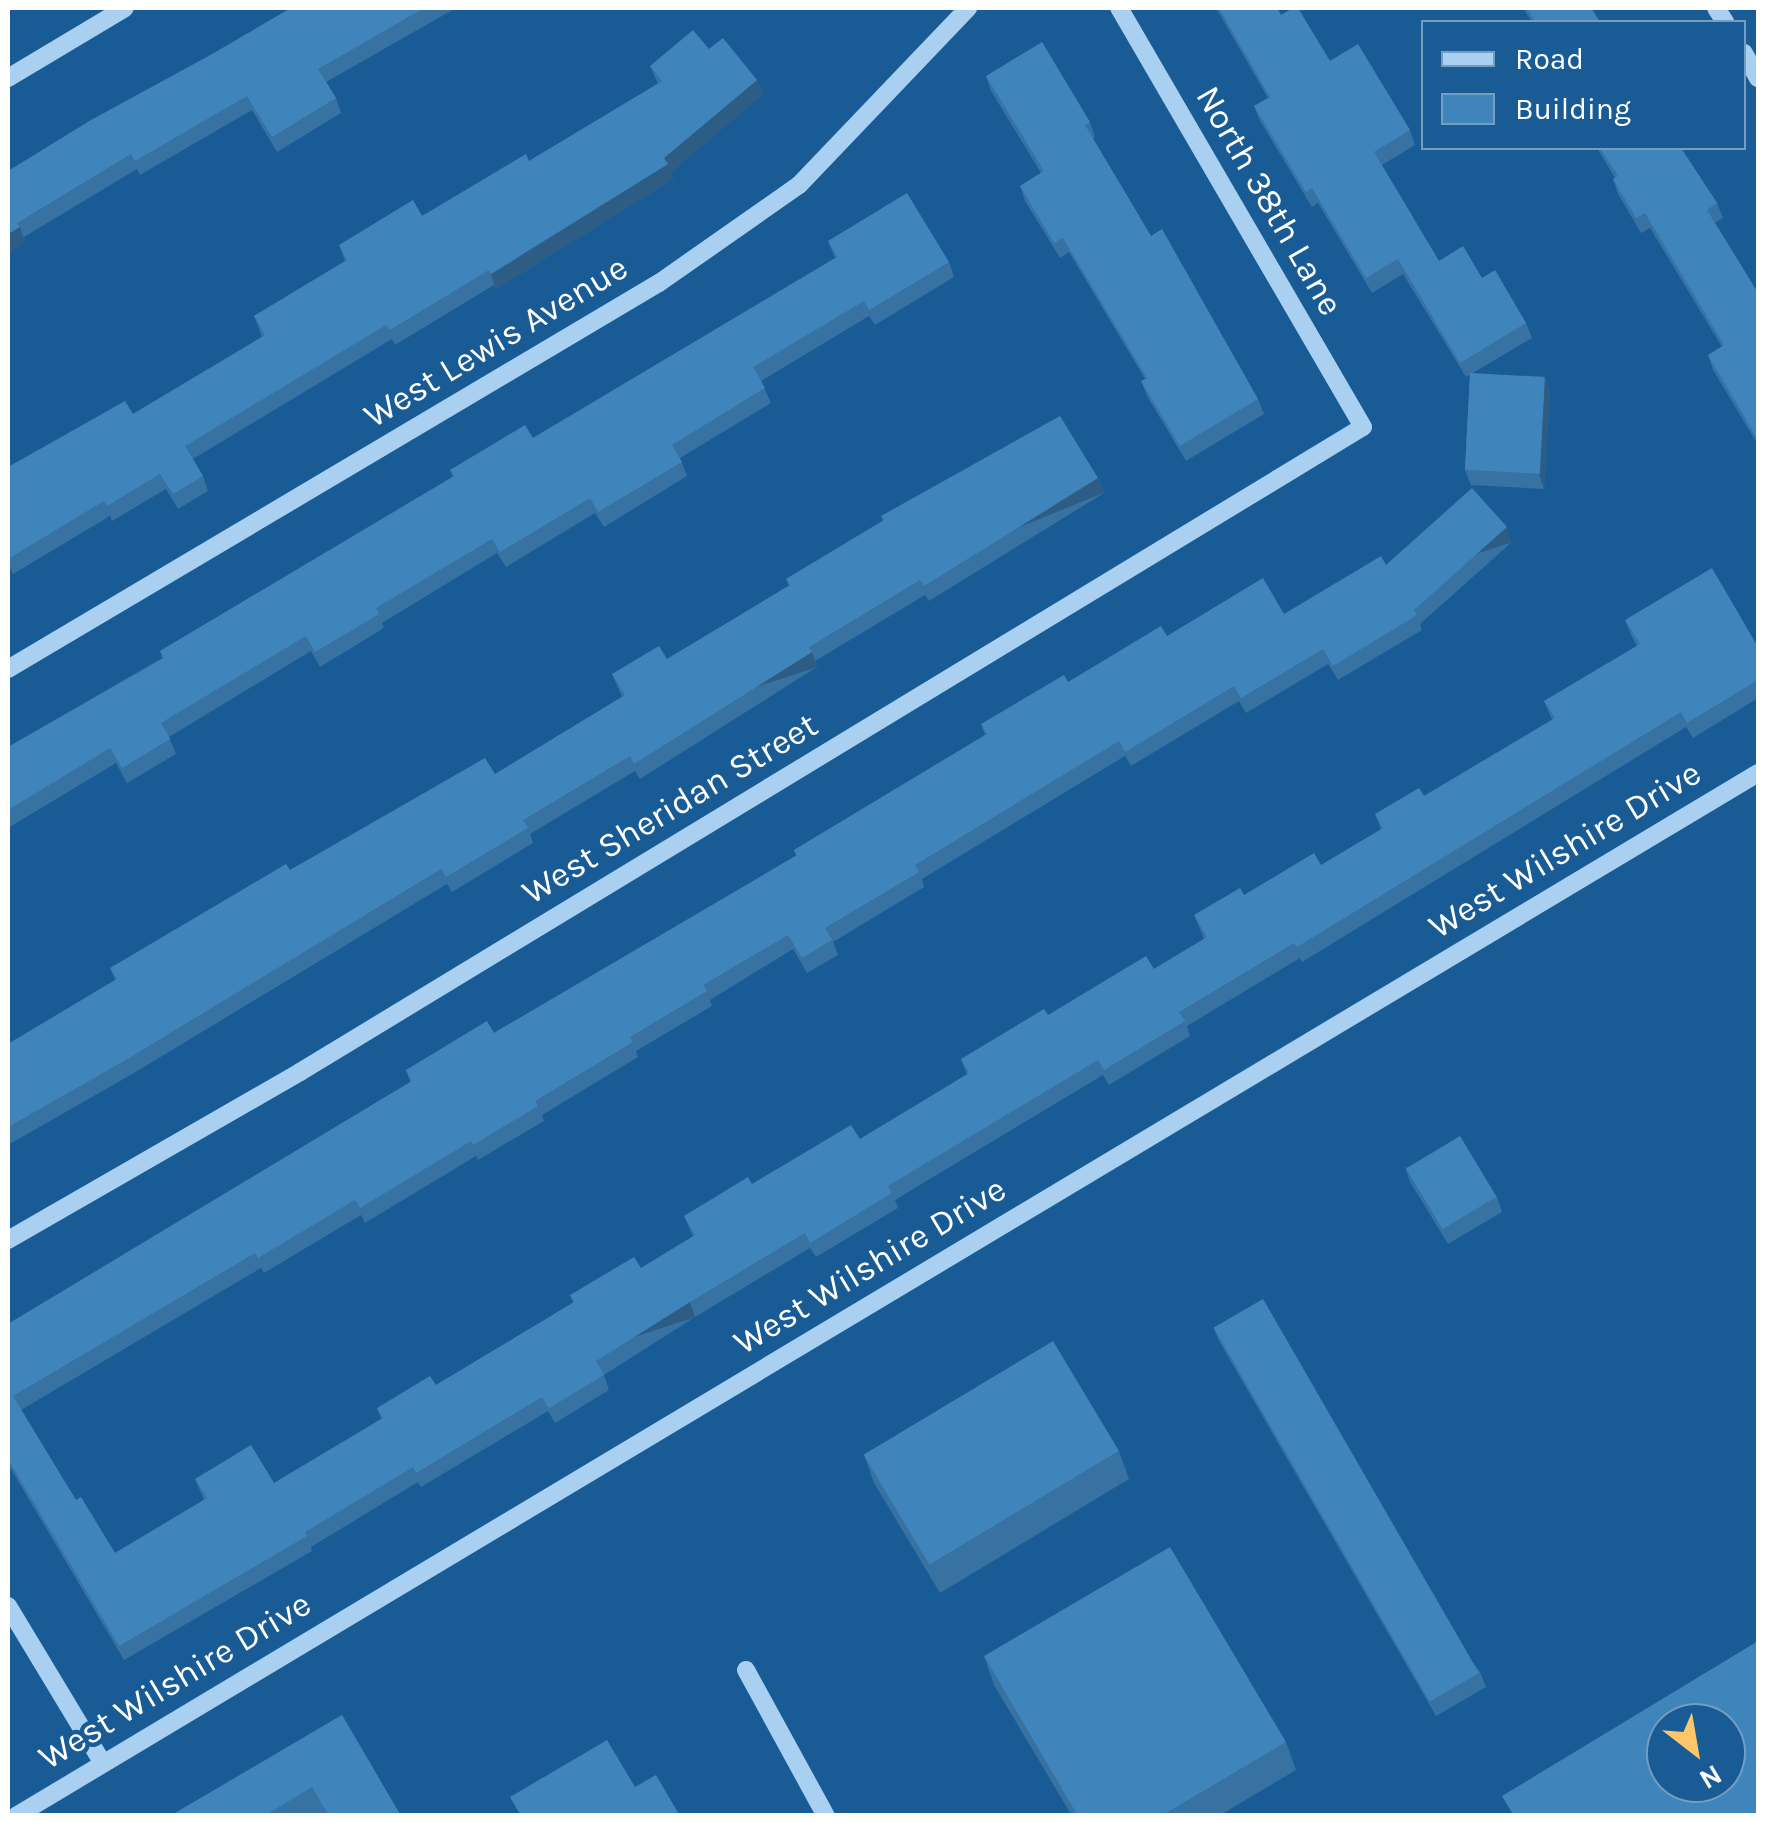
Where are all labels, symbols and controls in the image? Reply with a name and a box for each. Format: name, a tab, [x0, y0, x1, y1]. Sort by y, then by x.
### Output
legend	[1421, 20, 1746, 150]
text: Road	[1515, 41, 1584, 77]
street label: North 38th Lane	[1186, 79, 1352, 323]
text: Building	[1515, 91, 1631, 127]
street label: West Lewis Avenue	[357, 247, 635, 437]
street label: West Sheridan Street	[515, 704, 825, 914]
street label: West Wilshire Drive	[1421, 752, 1709, 948]
street label: West Wilshire Drive	[726, 1168, 1014, 1364]
street label: West Wilshire Drive	[31, 1583, 319, 1779]
north arrow	[1646, 1703, 1746, 1803]
text: N	[1694, 1758, 1728, 1797]

